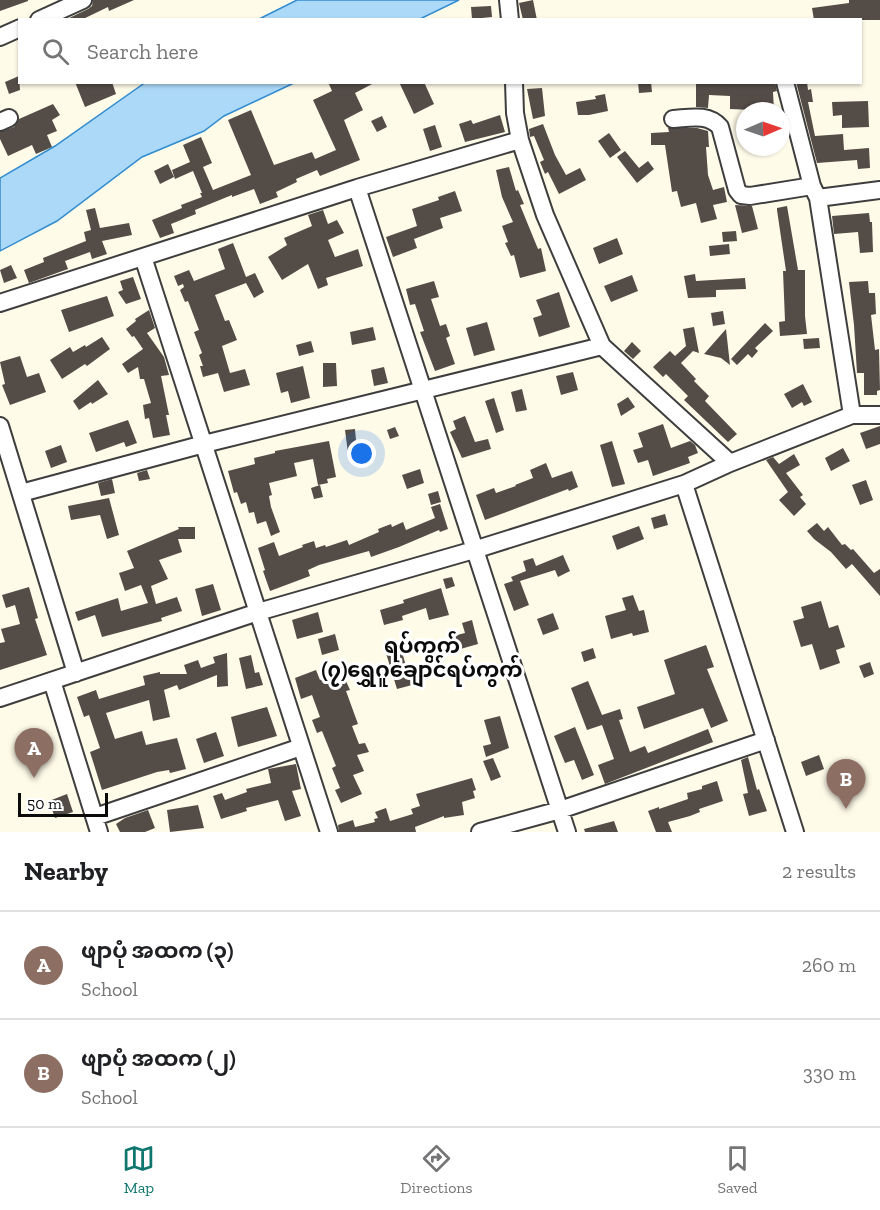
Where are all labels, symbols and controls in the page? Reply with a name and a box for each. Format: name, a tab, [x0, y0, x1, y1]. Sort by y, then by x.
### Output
search box	[18, 18, 862, 84]
icon: search	[39, 35, 72, 68]
text: Search here	[87, 38, 198, 65]
north arrow	[736, 102, 790, 156]
your location	[347, 439, 376, 468]
district label: ရပ်ကွက် (၇)ရွှေဂူချောင်ရပ်ကွက်	[321, 630, 523, 688]
pin: A	[15, 728, 54, 778]
pin: B	[826, 760, 866, 809]
scale bar	[18, 790, 108, 818]
text: 50 m	[27, 794, 62, 813]
text: Nearby	[24, 855, 108, 887]
text: 2 results	[782, 859, 856, 883]
text: ဖျာပုံ အထက (၃)	[81, 937, 233, 964]
text: A	[37, 953, 50, 977]
text: 260 m	[802, 953, 856, 977]
text: School	[81, 977, 138, 1001]
text: ဖျာပုံ အထက (၂)	[81, 1045, 236, 1072]
text: B	[37, 1061, 50, 1085]
text: 330 m	[803, 1061, 856, 1085]
text: School	[81, 1085, 138, 1109]
tab: Map	[122, 1142, 155, 1197]
tab: Directions	[400, 1142, 473, 1197]
tab: Saved	[717, 1142, 758, 1197]

